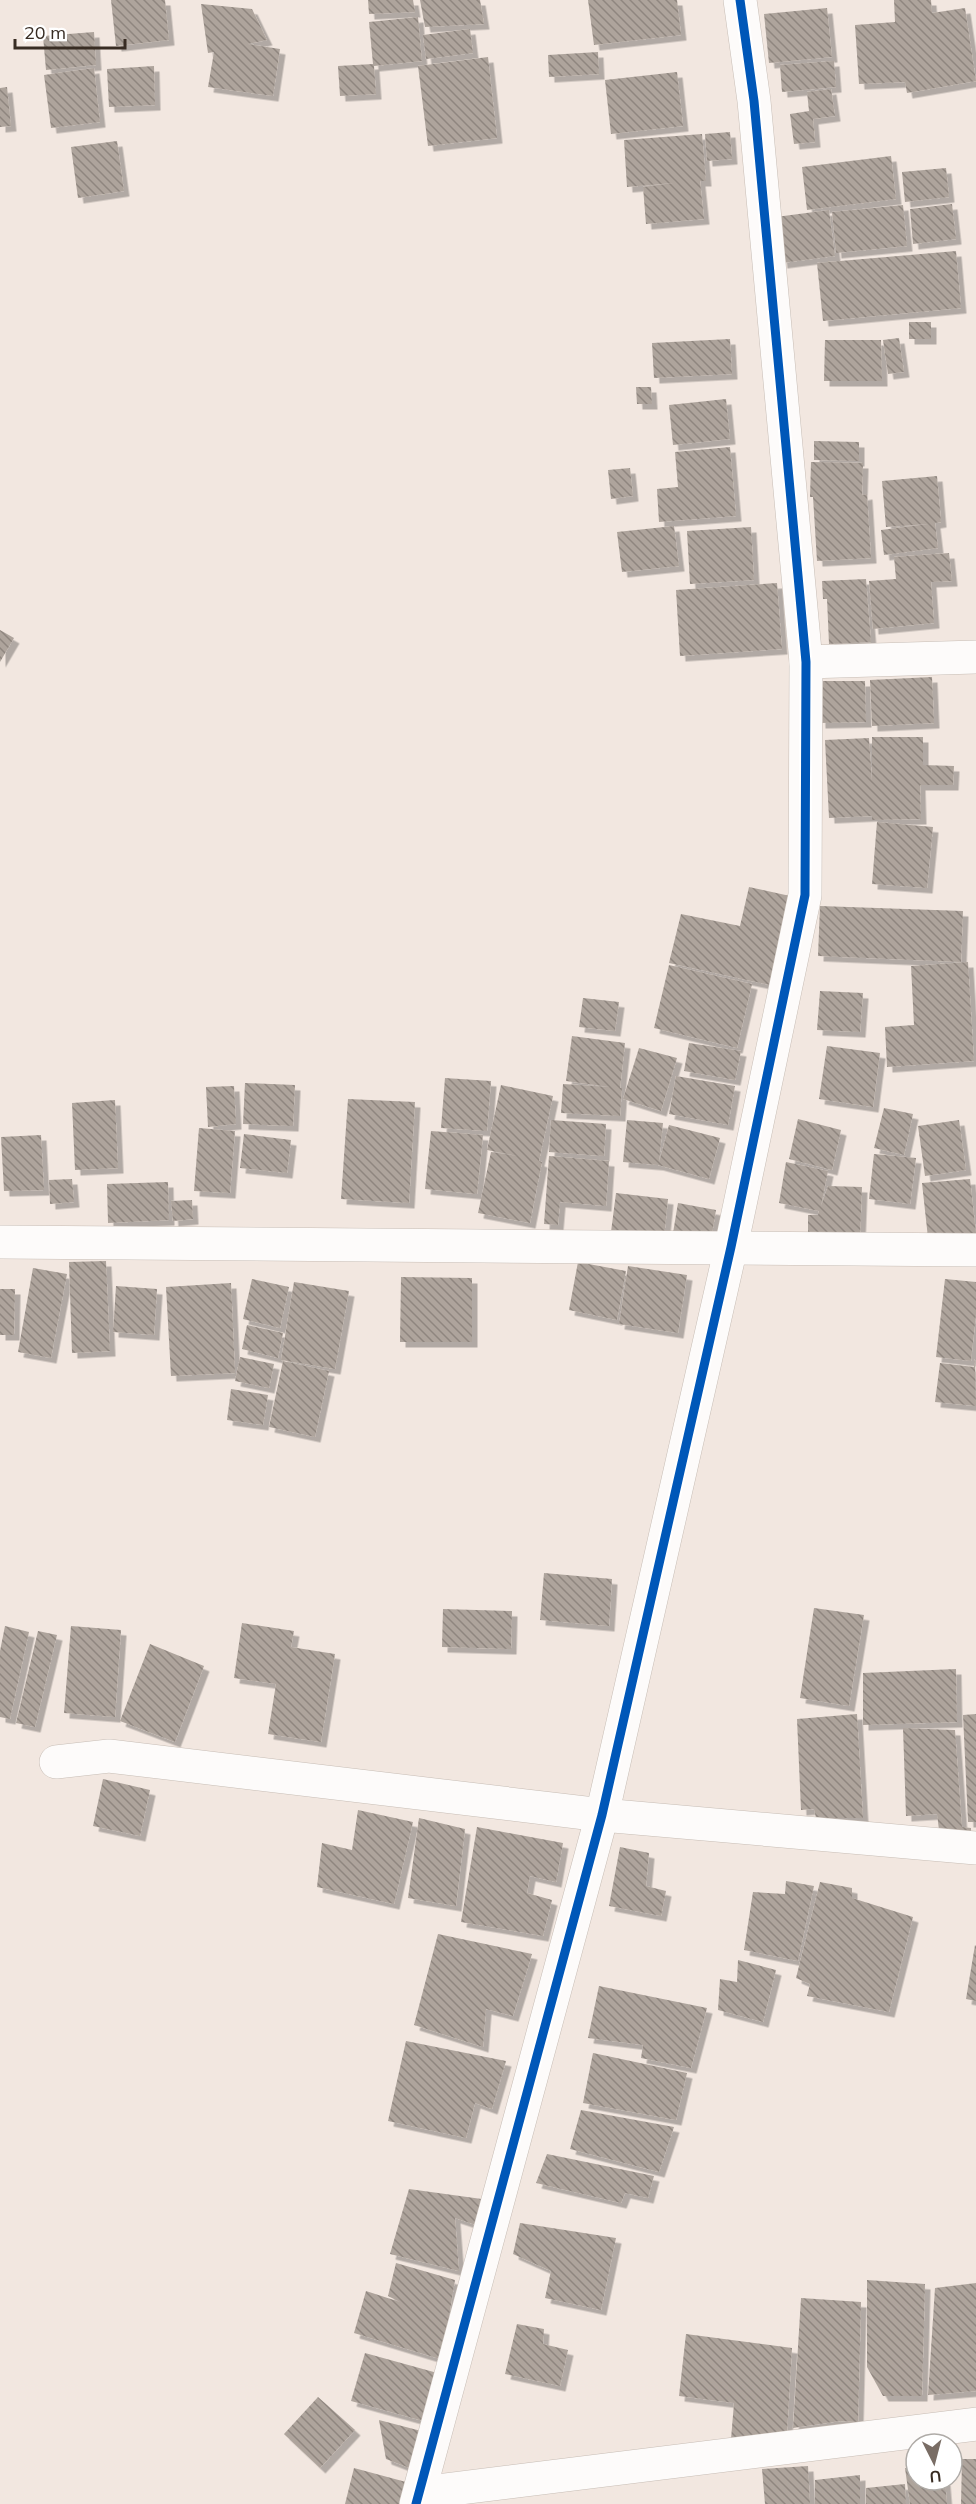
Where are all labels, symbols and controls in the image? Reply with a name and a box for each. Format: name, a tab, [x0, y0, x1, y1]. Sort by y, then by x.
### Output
scale bar	[15, 12, 124, 50]
text: 20 m	[24, 21, 66, 44]
north arrow	[904, 2432, 964, 2492]
text: U	[929, 2466, 943, 2487]

